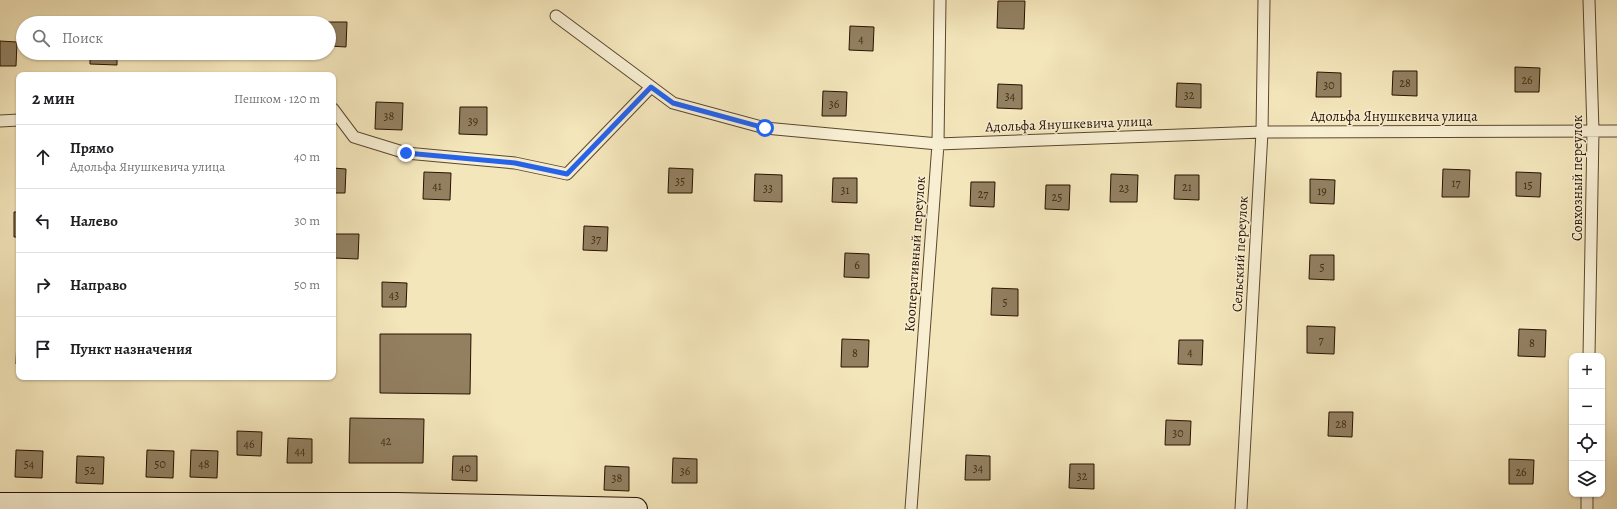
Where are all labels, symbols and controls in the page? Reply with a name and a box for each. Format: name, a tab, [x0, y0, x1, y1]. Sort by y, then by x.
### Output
search box	[16, 16, 336, 60]
icon: search	[30, 27, 52, 49]
text: Поиск	[62, 28, 103, 48]
house number: 4	[858, 31, 864, 47]
house number: 26	[1521, 72, 1533, 88]
house number: 28	[1399, 75, 1411, 91]
house number: 30	[1323, 77, 1335, 93]
text: 2 мин	[32, 87, 75, 110]
house number: 32	[1184, 87, 1195, 103]
house number: 34	[1005, 88, 1016, 104]
text: Пешком · 120 m	[234, 90, 320, 107]
house number: 36	[829, 96, 840, 112]
street label: Адольфа Янушкевича улица	[1309, 107, 1478, 126]
house number: 38	[384, 108, 395, 124]
street label: Адольфа Янушкевича улица	[984, 112, 1153, 136]
house number: 39	[468, 113, 478, 129]
street label: Совхозный переулок	[1568, 115, 1587, 241]
route start	[756, 119, 774, 137]
text: Прямо	[70, 138, 114, 158]
route end	[397, 144, 415, 162]
icon: ahead	[32, 146, 54, 168]
text: 40 m	[294, 148, 320, 165]
text: Адольфа Янушкевича улица	[70, 158, 225, 175]
house number: 35	[675, 173, 685, 189]
street label: Кооперативный переулок	[900, 175, 930, 333]
house number: 17	[1451, 175, 1462, 191]
house number: 15	[1523, 177, 1533, 193]
house number: 41	[432, 178, 442, 194]
house number: 21	[1182, 179, 1192, 195]
house number: 33	[763, 180, 773, 196]
house number: 23	[1119, 180, 1129, 196]
house number: 31	[840, 182, 850, 198]
house number: 19	[1317, 183, 1327, 199]
house number: 27	[978, 186, 989, 202]
house number: 25	[1052, 189, 1062, 205]
street label: Сельский переулок	[1227, 195, 1253, 313]
icon: left	[32, 210, 54, 232]
text: Налево	[70, 211, 118, 231]
text: 30 m	[294, 212, 320, 229]
house number: 37	[591, 231, 602, 247]
house number: 6	[854, 257, 860, 273]
house number: 5	[1319, 259, 1325, 275]
icon: right	[32, 274, 54, 296]
text: Направо	[70, 275, 127, 295]
text: 50 m	[294, 276, 320, 293]
house number: 43	[389, 287, 399, 303]
house number: 5	[1002, 294, 1008, 310]
house number: 7	[1318, 332, 1324, 348]
house number: 8	[1529, 335, 1535, 351]
icon: arrive	[32, 338, 54, 360]
text: Пункт назначения	[70, 339, 192, 359]
house number: 4	[1187, 344, 1193, 360]
house number: 8	[852, 345, 858, 361]
map controls	[1569, 353, 1605, 497]
button: +	[1569, 353, 1605, 389]
button: −	[1569, 389, 1605, 425]
house number: 28	[1335, 416, 1347, 432]
house number: 30	[1172, 425, 1184, 441]
button: locate	[1569, 425, 1605, 461]
house number: 42	[380, 433, 392, 449]
house number: 46	[244, 436, 255, 452]
house number: 44	[295, 443, 306, 459]
house number: 54	[24, 456, 35, 472]
house number: 50	[154, 456, 166, 472]
house number: 48	[198, 456, 210, 472]
house number: 40	[459, 460, 471, 476]
house number: 34	[973, 460, 984, 476]
button: layers	[1569, 461, 1605, 497]
house number: 52	[85, 462, 96, 478]
house number: 36	[680, 463, 691, 479]
house number: 26	[1515, 464, 1527, 480]
house number: 32	[1077, 468, 1088, 484]
house number: 38	[612, 470, 623, 486]

